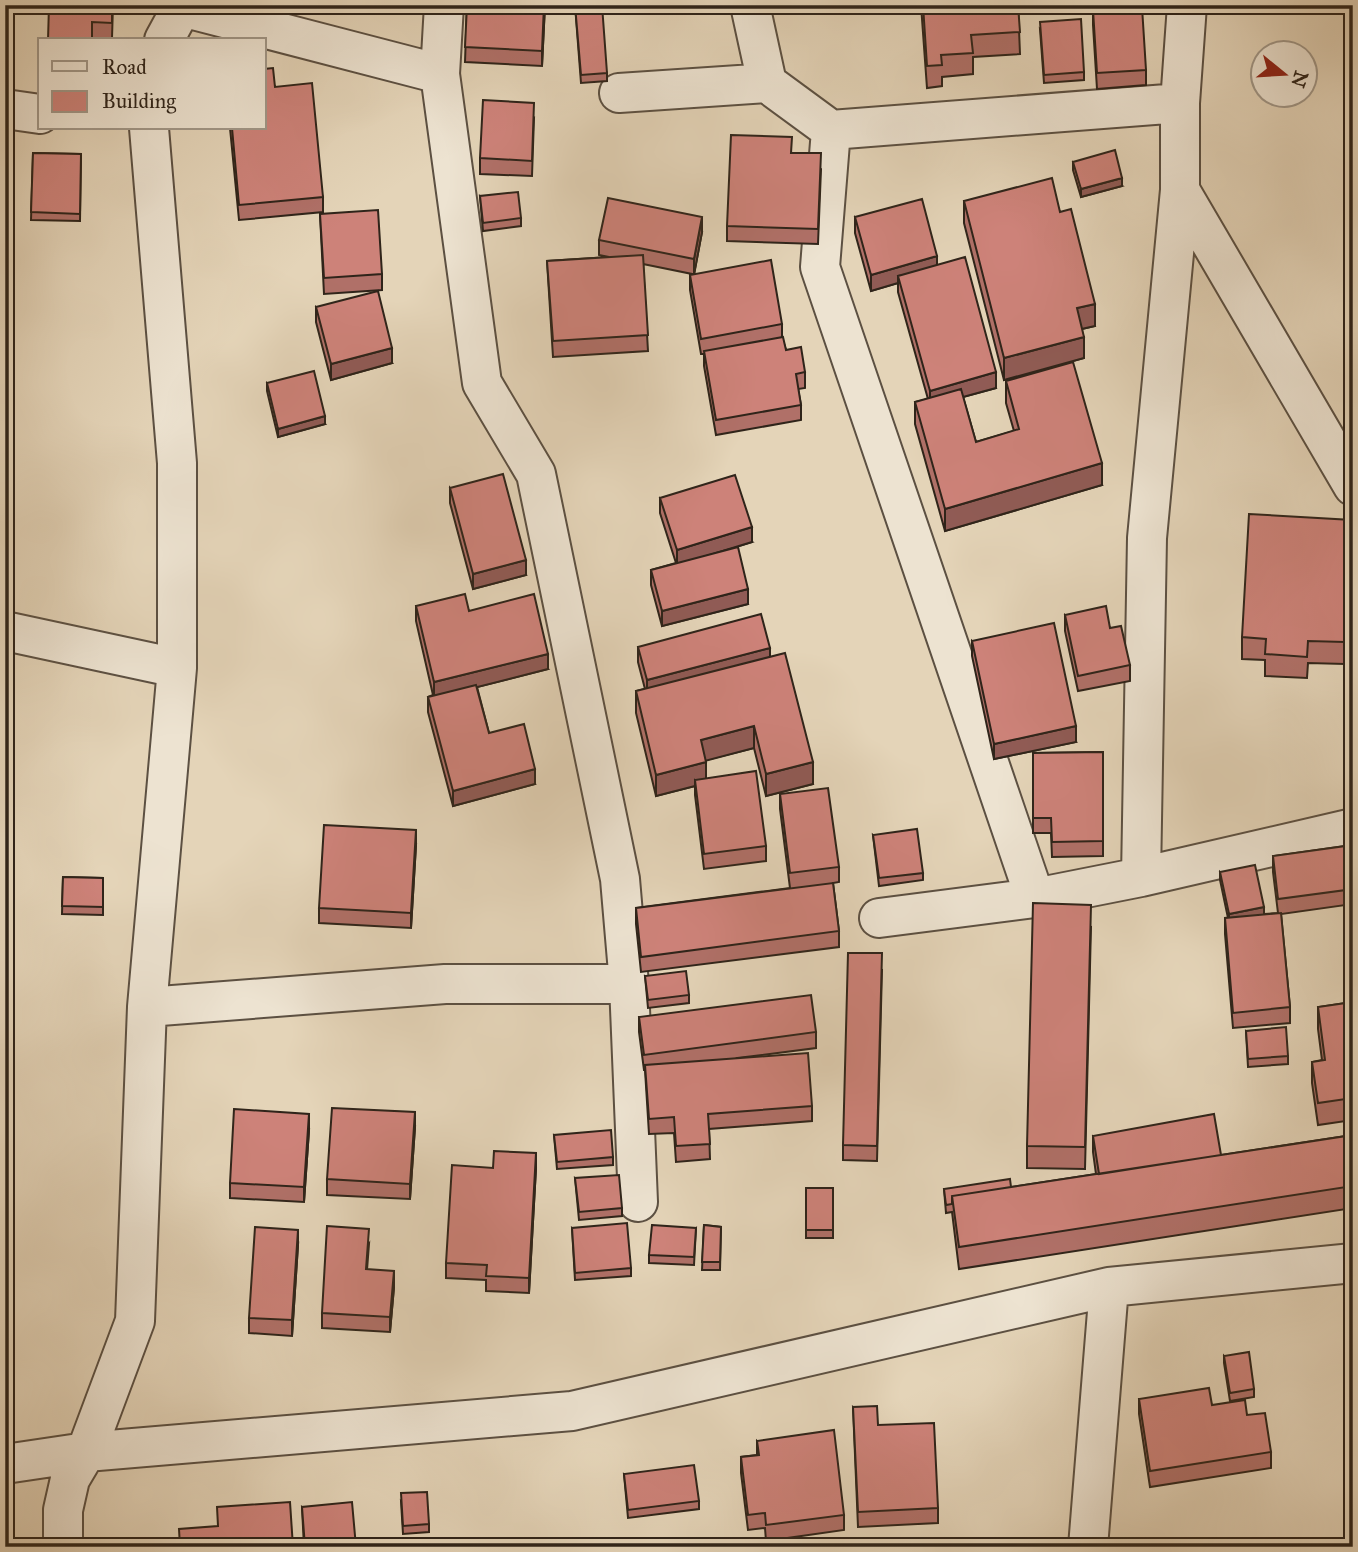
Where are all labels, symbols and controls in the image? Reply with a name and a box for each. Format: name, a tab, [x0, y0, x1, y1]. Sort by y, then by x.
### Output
legend	[38, 38, 266, 130]
north arrow	[1250, 38, 1320, 108]
text: Road	[102, 54, 147, 80]
text: N	[1286, 68, 1313, 90]
text: Building	[102, 88, 176, 114]

